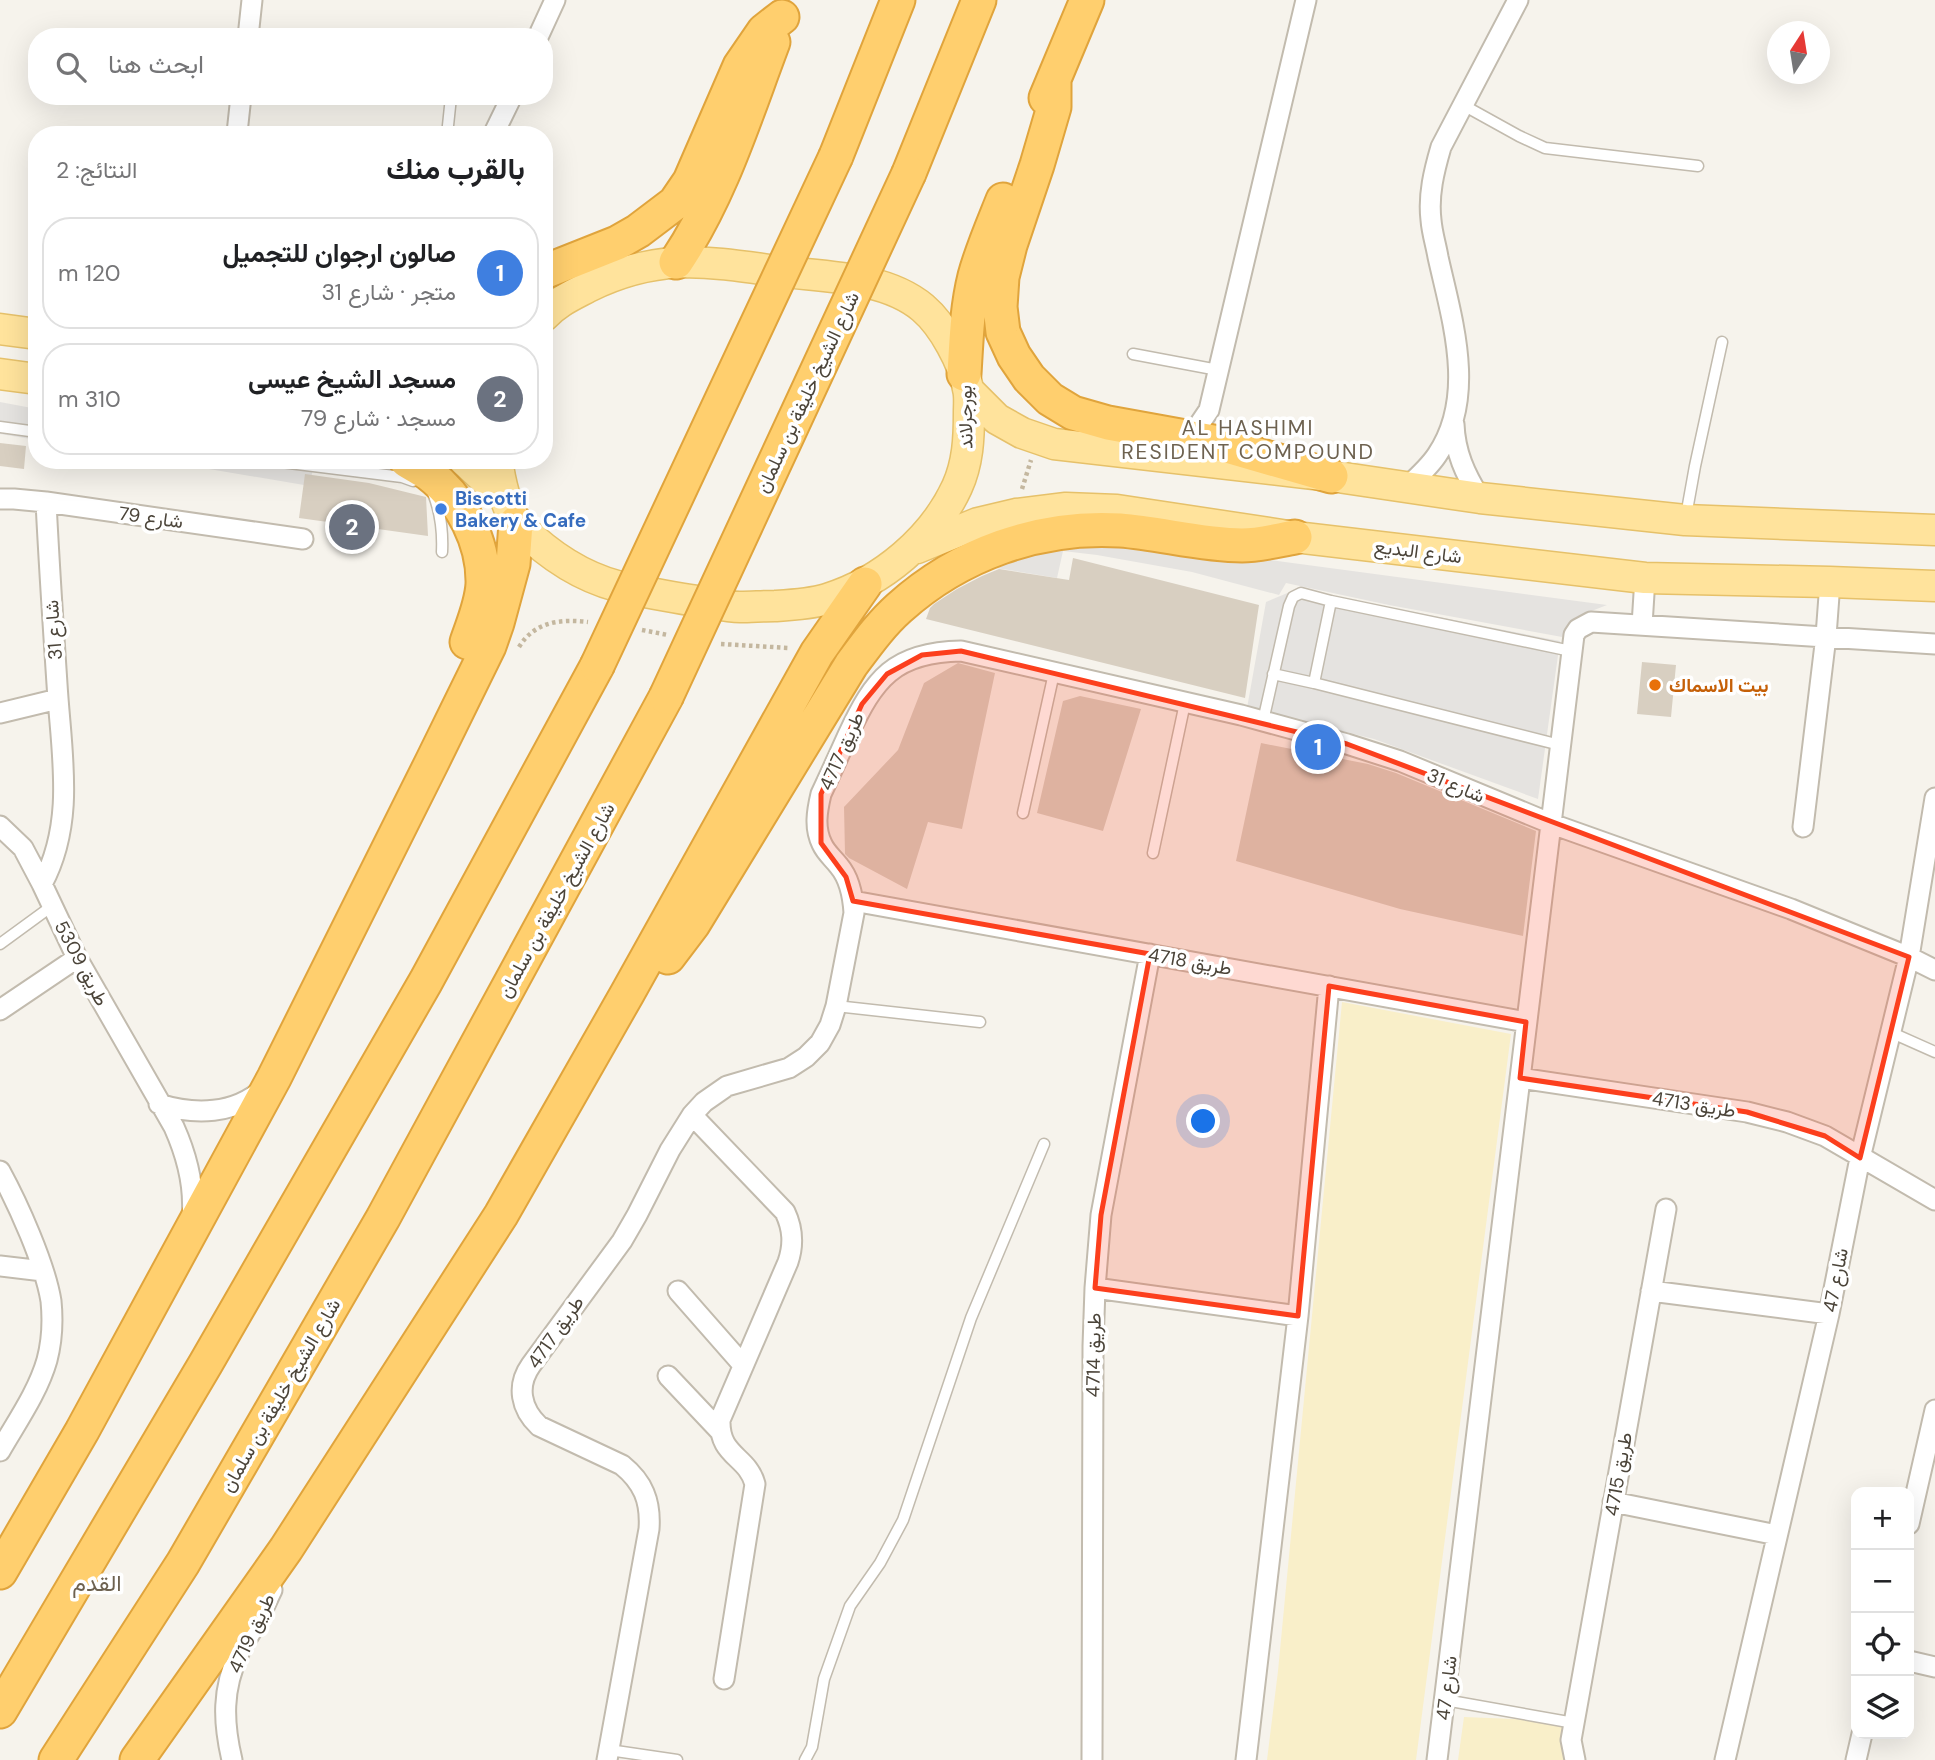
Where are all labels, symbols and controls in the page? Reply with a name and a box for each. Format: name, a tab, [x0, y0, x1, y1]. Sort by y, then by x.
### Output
north arrow	[1767, 21, 1830, 84]
search box	[28, 28, 553, 105]
text: ابحث هنا	[108, 47, 204, 81]
icon: search	[52, 48, 90, 86]
text: بالقرب منك	[386, 149, 525, 188]
text: النتائج: 2	[56, 155, 137, 185]
text: صالون ارجوان للتجميل	[223, 236, 456, 270]
text: 120 m	[58, 258, 121, 288]
text: 1	[496, 258, 504, 288]
text: متجر · شارع 31	[321, 277, 456, 307]
street label: شارع الشيخ خليفة بن سلمان	[750, 288, 866, 497]
text: مسجد الشيخ عيسى	[248, 362, 456, 396]
text: 310 m	[58, 384, 121, 414]
text: 2	[493, 384, 507, 414]
street label: بورجرلاند	[952, 385, 979, 449]
text: مسجد · شارع 79	[301, 403, 456, 433]
district label: AL HASHIMI RESIDENT COMPOUND	[1121, 414, 1375, 466]
place label: Biscotti Bakery & Cafe	[455, 486, 586, 533]
street label: شارع 79	[117, 501, 185, 534]
pin: 2	[329, 501, 375, 553]
marker: Biscotti Bakery & Cafe	[433, 501, 449, 517]
street label: شارع البديع	[1373, 534, 1463, 570]
street label: شارع 31	[39, 599, 68, 661]
place label: بيت الاسماك	[1669, 673, 1769, 698]
marker: بيت الاسماك	[1647, 677, 1663, 693]
street label: طريق 4717	[813, 708, 870, 794]
pin: 1	[1295, 721, 1341, 773]
street label: شارع 31	[1423, 762, 1488, 809]
street label: شارع الشيخ خليفة بن سلمان	[492, 798, 621, 1003]
street label: طريق 5309	[49, 916, 114, 1010]
street label: طريق 4718	[1146, 942, 1234, 981]
street label: طريق 4713	[1650, 1086, 1737, 1123]
your location	[1186, 1104, 1220, 1138]
street label: شارع 47	[1817, 1246, 1854, 1314]
street label: طريق 4717	[521, 1291, 590, 1374]
street label: شارع الشيخ خليفة بن سلمان	[215, 1294, 347, 1497]
street label: طريق 4714	[1080, 1313, 1107, 1398]
street label: طريق 4715	[1599, 1430, 1638, 1518]
map controls	[1851, 1487, 1914, 1739]
button: +	[1851, 1487, 1914, 1550]
button: −	[1851, 1550, 1914, 1613]
district label: القدم	[72, 1568, 122, 1598]
street label: طريق 4719	[222, 1589, 281, 1677]
button: locate	[1851, 1613, 1914, 1676]
street label: شارع 47	[1430, 1654, 1463, 1722]
button: layers	[1851, 1676, 1914, 1739]

